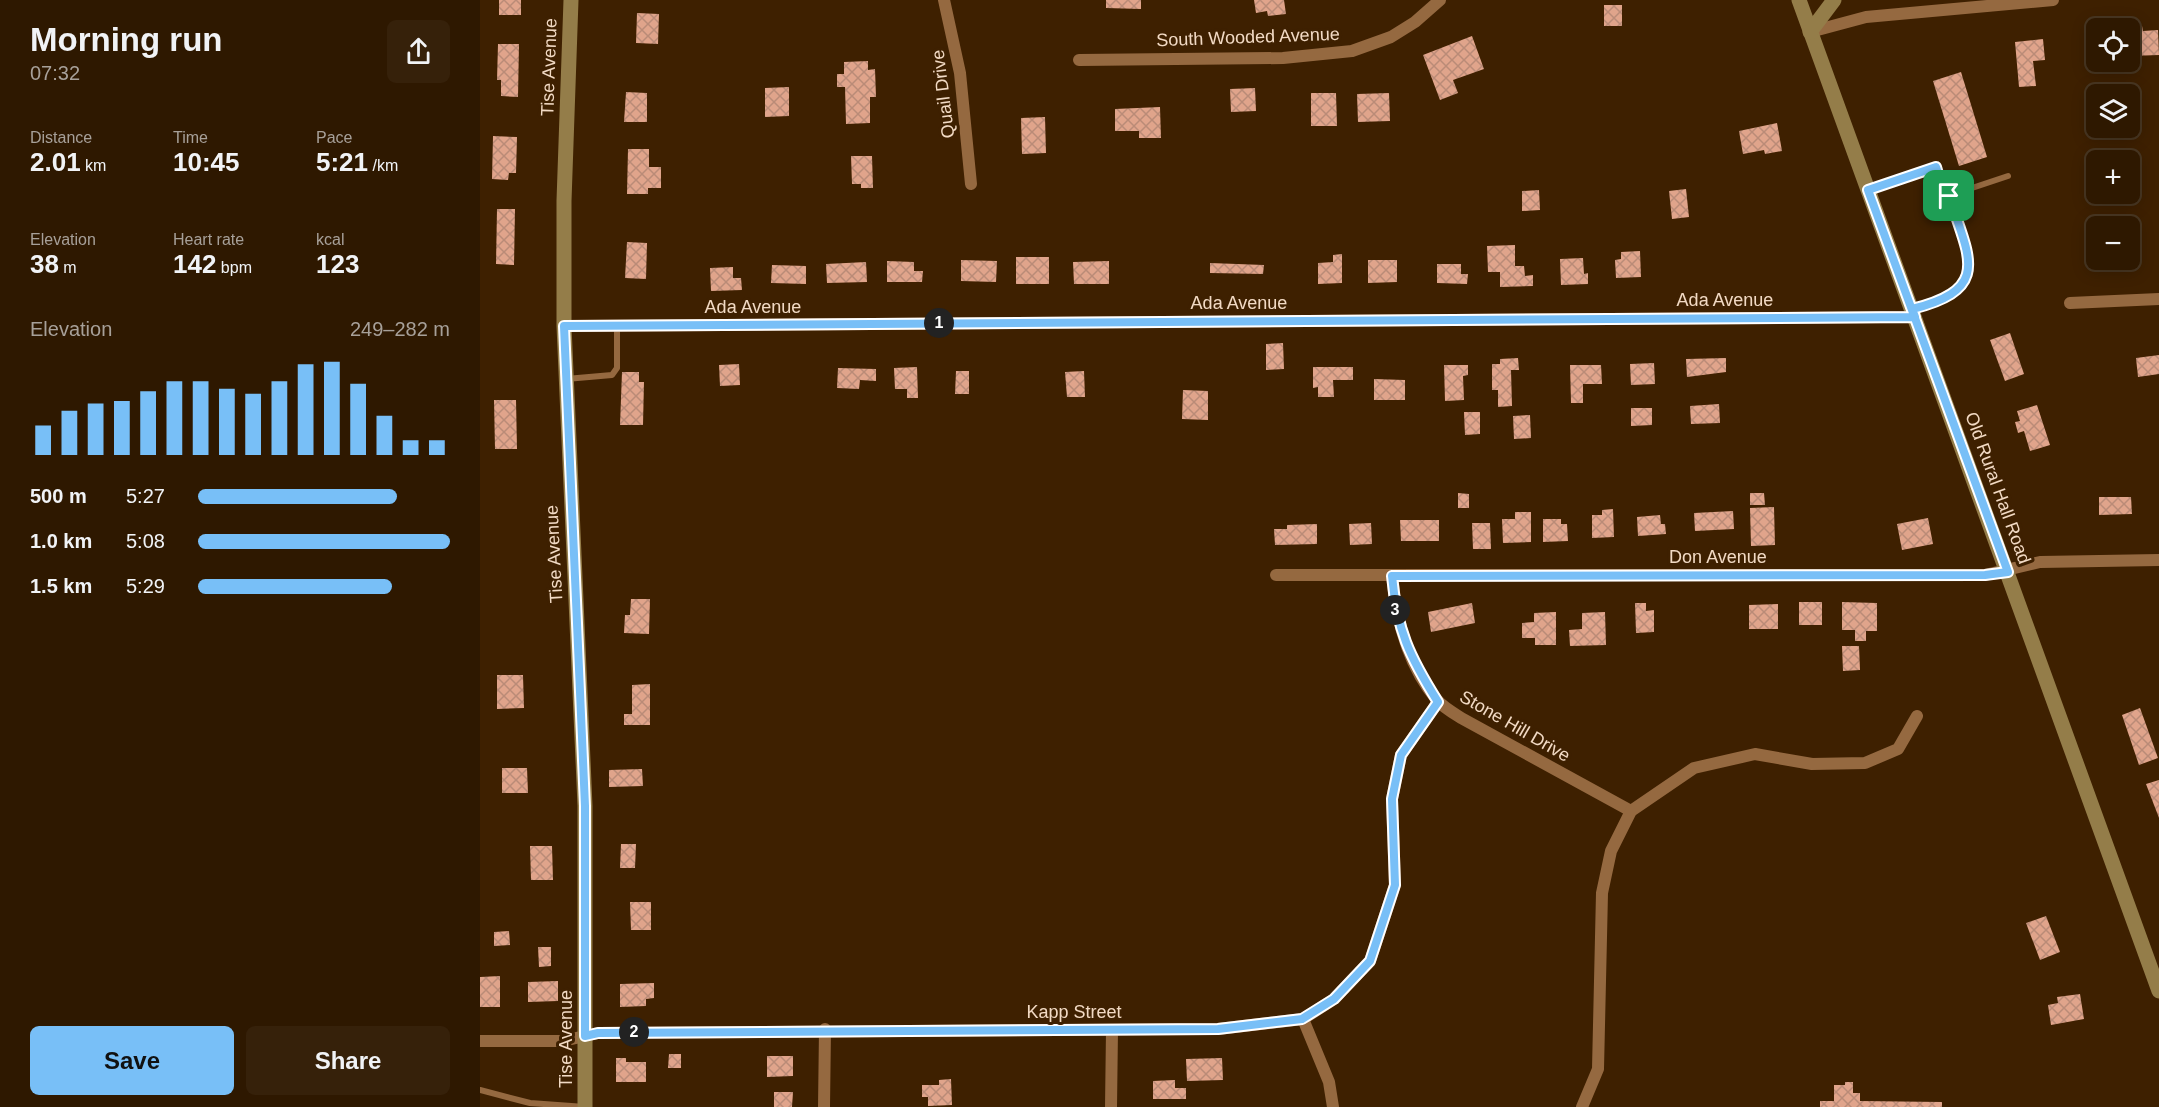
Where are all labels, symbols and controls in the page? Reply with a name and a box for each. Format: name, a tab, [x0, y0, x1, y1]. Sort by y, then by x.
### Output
street label: Tise Avenue	[537, 18, 561, 116]
map controls	[2086, 18, 2140, 270]
button: locate	[2086, 18, 2140, 72]
button: share	[387, 20, 450, 83]
text: Morning run	[30, 21, 222, 58]
street label: South Wooded Avenue	[1156, 24, 1340, 50]
street label: Quail Drive	[928, 49, 958, 139]
text: 07:32	[30, 62, 80, 84]
button: layers	[2086, 84, 2140, 138]
text: Distance	[30, 129, 92, 146]
text: Time	[173, 129, 208, 146]
text: Pace	[316, 129, 352, 146]
text: 2.01	[30, 147, 81, 177]
text: 10:45	[173, 147, 240, 177]
text: 5:21	[316, 147, 368, 177]
button: +	[2086, 150, 2140, 204]
text: km	[81, 157, 106, 174]
text: /km	[368, 157, 398, 174]
pin	[1923, 170, 1974, 221]
icon: arrive	[1932, 179, 1965, 212]
button: −	[2086, 216, 2140, 270]
text: Elevation	[30, 231, 96, 248]
text: Heart rate	[173, 231, 244, 248]
text: kcal	[316, 231, 344, 248]
text: 38	[30, 249, 59, 279]
text: 142	[173, 249, 216, 279]
text: 123	[316, 249, 359, 279]
text: m	[59, 259, 77, 276]
text: bpm	[216, 259, 252, 276]
street label: Ada Avenue	[1677, 290, 1773, 310]
street label: Ada Avenue	[1191, 293, 1287, 313]
street label: Ada Avenue	[705, 297, 801, 317]
pin: 1	[924, 308, 954, 338]
text: 1	[935, 314, 943, 331]
text: Elevation	[30, 318, 112, 340]
text: 249–282 m	[350, 318, 450, 340]
street label: Old Rural Hall Road	[1961, 409, 2035, 567]
text: 500 m	[30, 485, 87, 507]
text: 5:27	[126, 485, 165, 507]
street label: Tise Avenue	[541, 505, 567, 603]
text: 1.0 km	[30, 530, 92, 552]
text: 5:08	[126, 530, 165, 552]
street label: Don Avenue	[1669, 547, 1767, 567]
text: 1.5 km	[30, 575, 92, 597]
text: 5:29	[126, 575, 165, 597]
pin: 3	[1380, 595, 1410, 625]
text: 3	[1391, 601, 1399, 618]
street label: Stone Hill Drive	[1456, 686, 1574, 766]
street label: Tise Avenue	[556, 990, 576, 1088]
street label: Kapp Street	[1026, 1002, 1122, 1022]
pin: 2	[619, 1017, 649, 1047]
text: 2	[630, 1023, 638, 1040]
button: Save	[30, 1026, 234, 1095]
button: Share	[246, 1026, 450, 1095]

